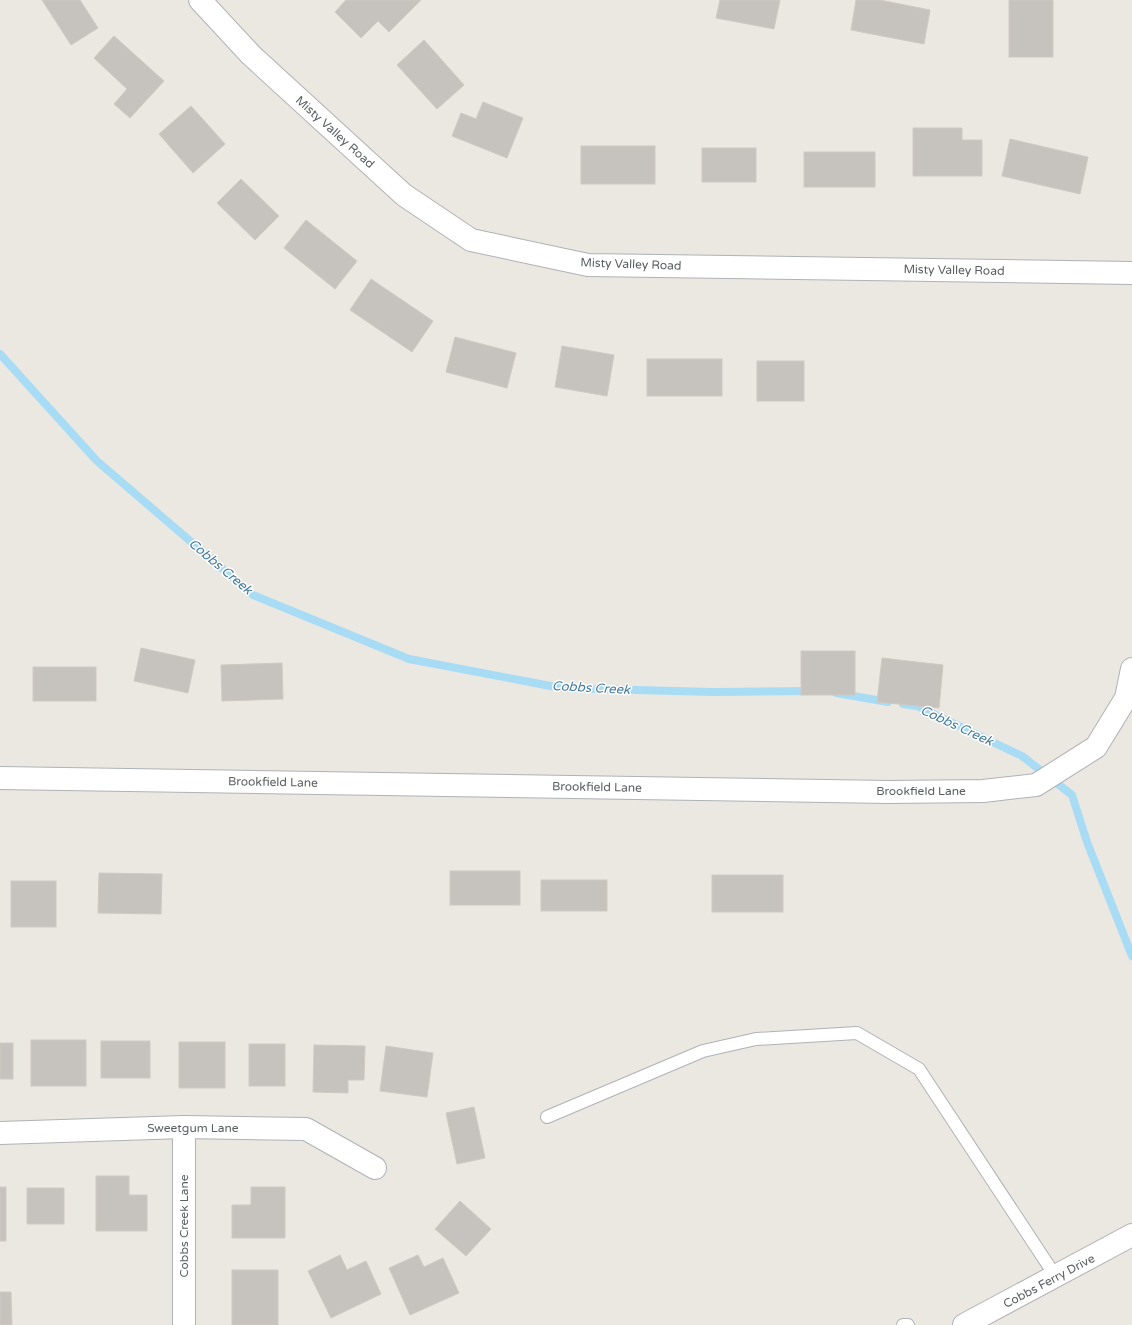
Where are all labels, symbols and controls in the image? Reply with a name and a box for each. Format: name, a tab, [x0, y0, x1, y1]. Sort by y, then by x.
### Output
street label: Misty Valley Road	[293, 93, 377, 171]
street label: Misty Valley Road	[580, 255, 682, 273]
street label: Misty Valley Road	[903, 262, 1005, 278]
water label: Cobbs Creek	[185, 535, 256, 599]
water label: Cobbs Creek	[551, 678, 631, 698]
water label: Cobbs Creek	[918, 702, 996, 750]
street label: Brookfield Lane	[228, 774, 318, 790]
street label: Brookfield Lane	[552, 779, 642, 795]
street label: Brookfield Lane	[876, 784, 966, 798]
street label: Sweetgum Lane	[147, 1121, 239, 1135]
street label: Cobbs Creek Lane	[177, 1174, 191, 1278]
street label: Cobbs Ferry Drive	[1001, 1251, 1097, 1311]

